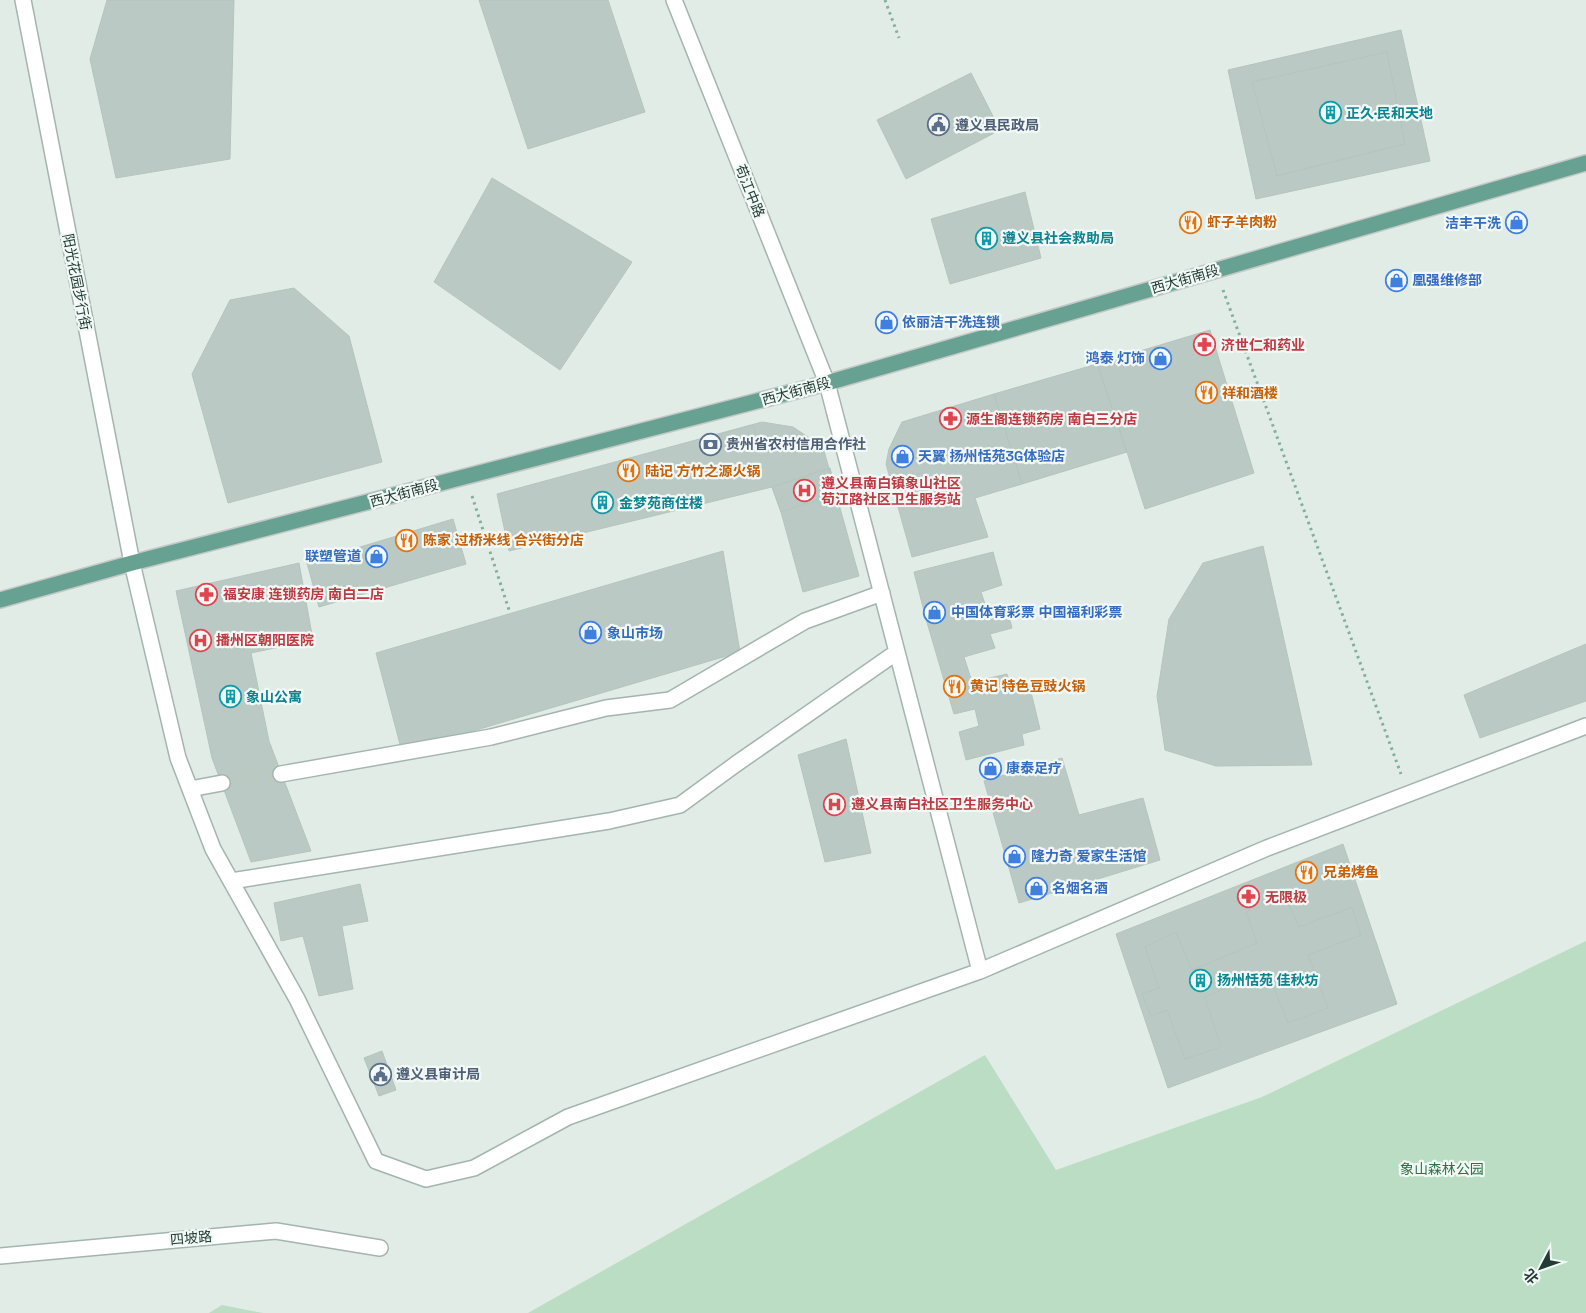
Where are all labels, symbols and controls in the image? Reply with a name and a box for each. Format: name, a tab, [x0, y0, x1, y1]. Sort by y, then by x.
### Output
building icon: 正久·民和天地	[1318, 101, 1342, 125]
place label: 正久·民和天地	[1346, 104, 1433, 122]
public building icon: 遵义县民政局	[927, 113, 951, 137]
place label: 遵义县民政局	[955, 116, 1039, 134]
street label: 苟江中路	[731, 162, 769, 220]
restaurant icon: 虾子羊肉粉	[1179, 210, 1203, 234]
shop icon: 洁丰干洗	[1505, 211, 1529, 235]
place label: 虾子羊肉粉	[1207, 213, 1277, 231]
place label: 洁丰干洗	[1445, 214, 1501, 232]
building icon: 遵义县社会救助局	[974, 226, 998, 250]
place label: 遵义县社会救助局	[1002, 229, 1114, 247]
street label: 阳光花园步行街	[59, 232, 95, 332]
street label: 西大街南段	[1149, 261, 1221, 297]
shop icon: 凰强维修部	[1384, 268, 1408, 292]
place label: 凰强维修部	[1412, 271, 1482, 289]
shop icon: 依丽洁干洗连锁	[874, 310, 898, 334]
place label: 依丽洁干洗连锁	[902, 313, 1000, 331]
pharmacy icon: 济世仁和药业	[1193, 333, 1217, 357]
place label: 济世仁和药业	[1221, 336, 1305, 354]
shop icon: 鸿泰 灯饰	[1149, 346, 1173, 370]
place label: 鸿泰 灯饰	[1085, 349, 1145, 367]
street label: 西大街南段	[760, 373, 832, 409]
restaurant icon: 祥和酒楼	[1194, 381, 1218, 405]
place label: 祥和酒楼	[1222, 384, 1278, 402]
pharmacy icon: 源生阁连锁药房 南白三分店	[938, 407, 962, 431]
place label: 源生阁连锁药房 南白三分店	[966, 410, 1138, 428]
bank icon: 贵州省农村信用合作社	[698, 432, 722, 456]
place label: 贵州省农村信用合作社	[726, 435, 866, 453]
shop icon: 天翼 扬州恬苑3G体验店	[890, 444, 914, 468]
place label: 天翼 扬州恬苑3G体验店	[918, 447, 1065, 465]
restaurant icon: 陆记 方竹之源火锅	[617, 459, 641, 483]
place label: 陆记 方竹之源火锅	[645, 462, 761, 480]
place label: 遵义县南白镇象山社区 苟江路社区卫生服务站	[821, 474, 961, 508]
street label: 西大街南段	[368, 475, 440, 511]
hospital icon: 遵义县南白镇象山社区 苟江路社区卫生服务站	[793, 479, 817, 503]
building icon: 金梦苑商住楼	[591, 491, 615, 515]
place label: 金梦苑商住楼	[619, 494, 703, 512]
restaurant icon: 陈家 过桥米线 合兴街分店	[395, 528, 419, 552]
place label: 陈家 过桥米线 合兴街分店	[423, 531, 584, 549]
shop icon: 联塑管道	[365, 544, 389, 568]
place label: 联塑管道	[305, 547, 361, 565]
pharmacy icon: 福安康 连锁药房 南白二店	[195, 582, 219, 606]
place label: 福安康 连锁药房 南白二店	[223, 585, 384, 603]
shop icon: 中国体育彩票 中国福利彩票	[923, 600, 947, 624]
place label: 中国体育彩票 中国福利彩票	[951, 603, 1123, 621]
shop icon: 象山市场	[579, 621, 603, 645]
place label: 象山市场	[607, 624, 663, 642]
hospital icon: 播州区朝阳医院	[188, 628, 212, 652]
place label: 播州区朝阳医院	[216, 631, 314, 649]
restaurant icon: 黄记 特色豆豉火锅	[942, 674, 966, 698]
place label: 黄记 特色豆豉火锅	[970, 677, 1086, 695]
building icon: 象山公寓	[218, 685, 242, 709]
place label: 象山公寓	[246, 688, 302, 706]
shop icon: 康泰足疗	[978, 756, 1002, 780]
place label: 康泰足疗	[1006, 759, 1062, 777]
hospital icon: 遵义县南白社区卫生服务中心	[823, 792, 847, 816]
place label: 遵义县南白社区卫生服务中心	[851, 795, 1033, 813]
shop icon: 隆力奇 爱家生活馆	[1003, 844, 1027, 868]
place label: 隆力奇 爱家生活馆	[1031, 847, 1147, 865]
restaurant icon: 兄弟烤鱼	[1295, 860, 1319, 884]
place label: 兄弟烤鱼	[1323, 863, 1379, 881]
shop icon: 名烟名酒	[1024, 876, 1048, 900]
place label: 名烟名酒	[1052, 879, 1108, 897]
pharmacy icon: 无限极	[1237, 885, 1261, 909]
place label: 无限极	[1265, 888, 1307, 906]
building icon: 扬州恬苑 佳秋坊	[1189, 968, 1213, 992]
place label: 扬州恬苑 佳秋坊	[1217, 971, 1319, 989]
public building icon: 遵义县审计局	[368, 1062, 392, 1086]
place label: 遵义县审计局	[396, 1065, 480, 1083]
park label: 象山森林公园	[1400, 1160, 1484, 1178]
street label: 四坡路	[169, 1227, 213, 1249]
north arrow	[1516, 1243, 1566, 1293]
text: 北	[1520, 1265, 1543, 1288]

